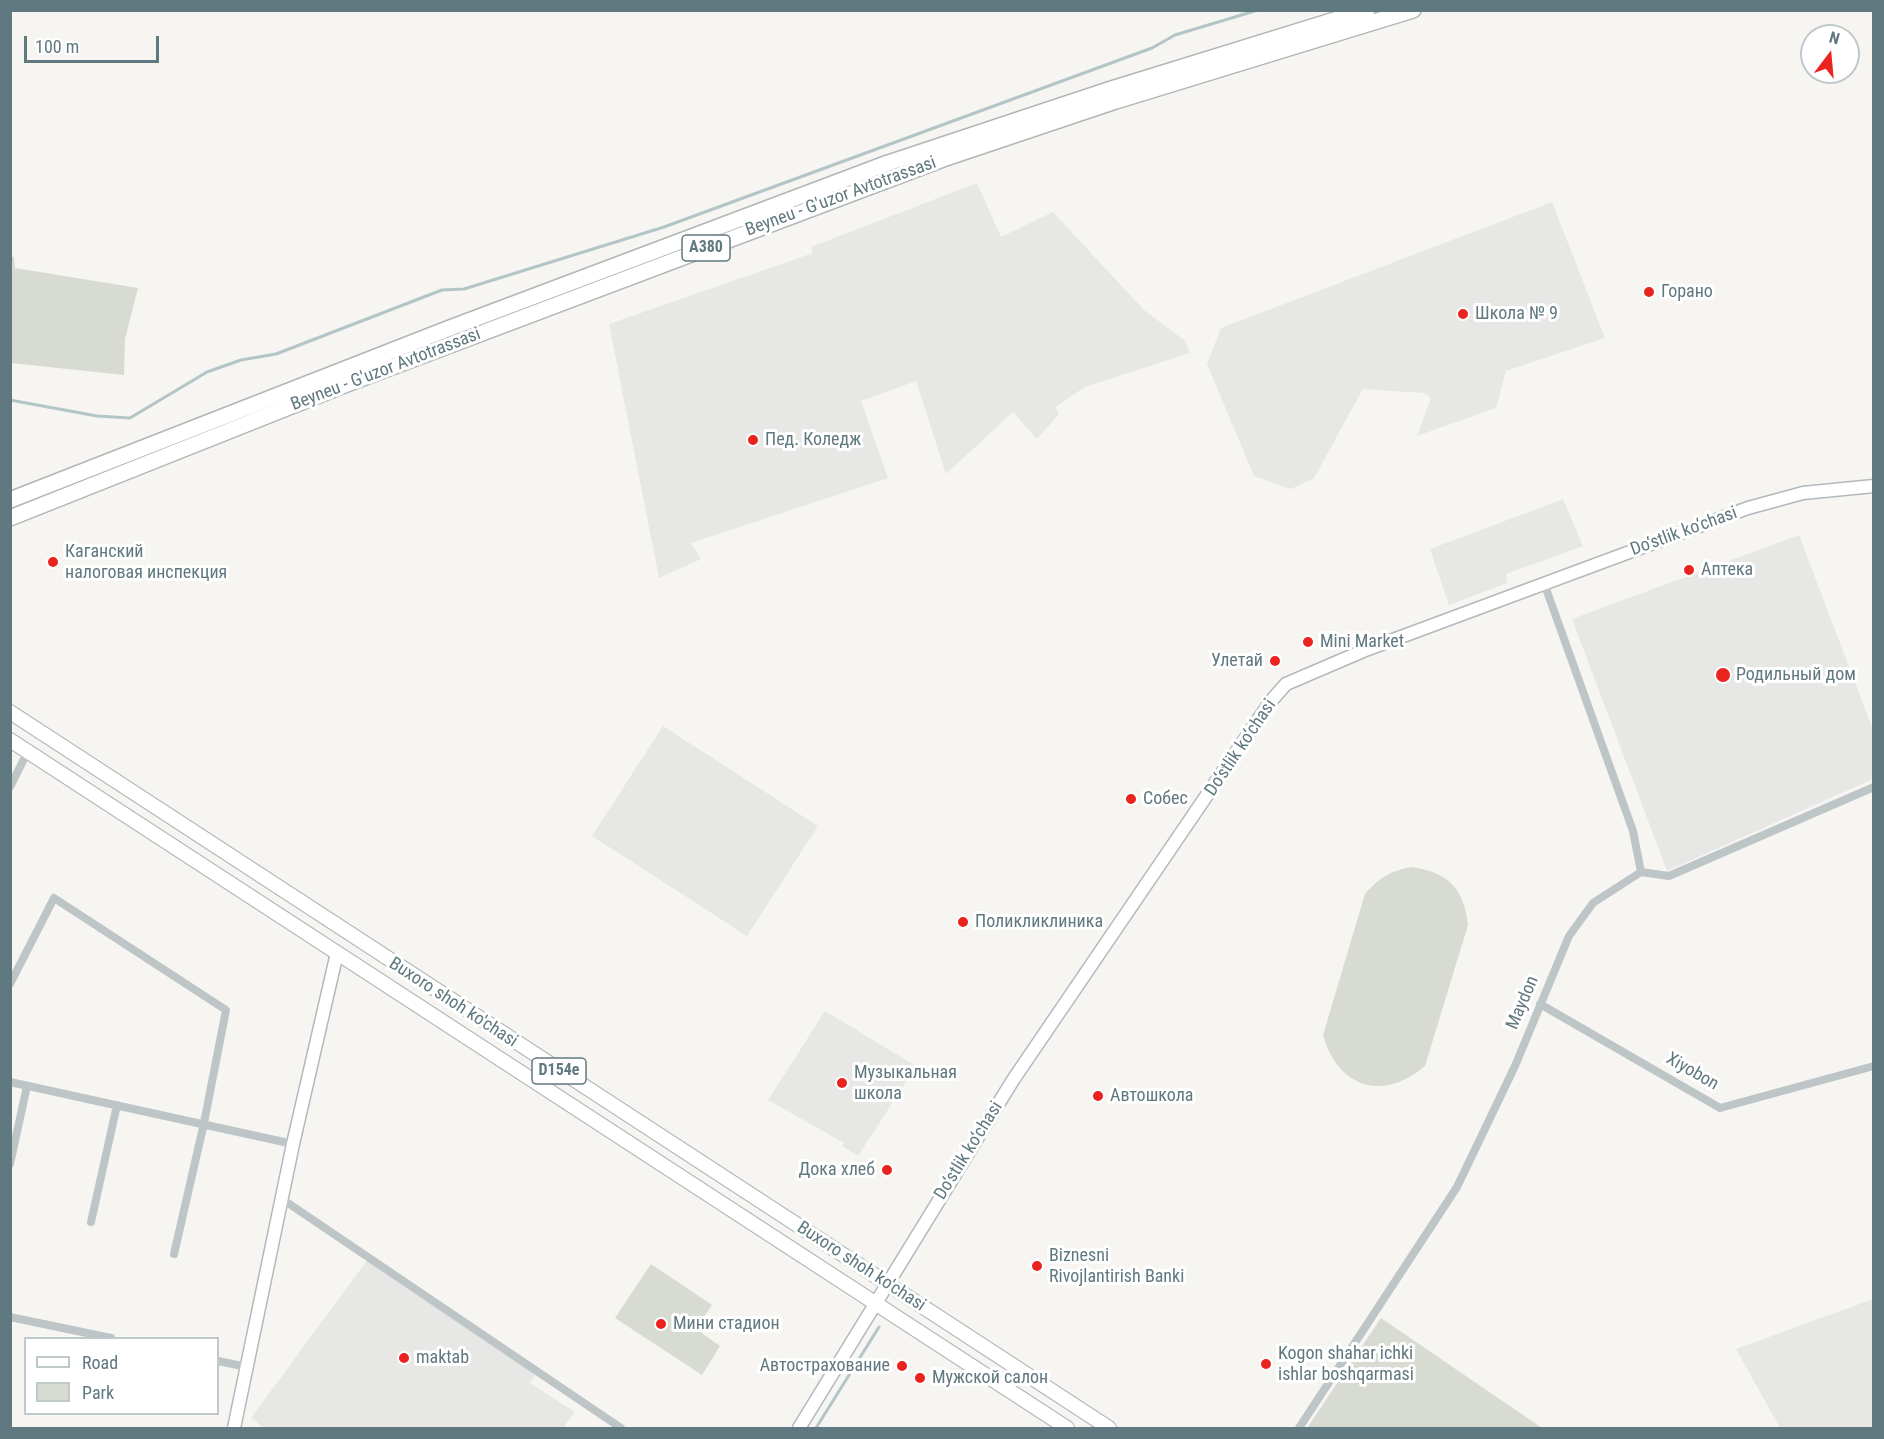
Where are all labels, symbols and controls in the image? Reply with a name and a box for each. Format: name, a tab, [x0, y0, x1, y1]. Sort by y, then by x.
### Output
scale bar	[27, 24, 162, 62]
north arrow	[1800, 24, 1860, 84]
text: N	[1827, 28, 1842, 49]
text: 100 m	[35, 36, 79, 57]
street label: Beyneu - G'uzor Avtotrassasi	[743, 152, 939, 242]
road number: A380	[682, 235, 730, 261]
place label: Горано	[1661, 281, 1713, 303]
marker: Горано	[1642, 285, 1656, 299]
place label: Школа № 9	[1475, 303, 1558, 325]
marker: Школа № 9	[1456, 307, 1470, 321]
street label: Beyneu - G'uzor Avtotrassasi	[288, 324, 484, 416]
place label: Пед. Коледж	[765, 429, 861, 451]
marker: Пед. Коледж	[746, 433, 760, 447]
street label: Do‘stlik ko‘chasi	[1628, 503, 1740, 561]
place label: Каганский налоговая инспекция	[65, 541, 227, 584]
marker: Каганский налоговая инспекция	[46, 555, 60, 569]
place label: Аптека	[1701, 559, 1753, 581]
marker: Аптека	[1682, 563, 1696, 577]
place label: Mini Market	[1320, 631, 1404, 653]
marker: Mini Market	[1301, 635, 1315, 649]
place label: Улетай	[1211, 650, 1263, 672]
marker: Улетай	[1268, 654, 1282, 668]
place label: Родильный дом	[1736, 664, 1856, 686]
marker: Родильный дом	[1714, 666, 1732, 684]
street label: Do‘stlik ko‘chasi	[1201, 696, 1281, 800]
place label: Собеc	[1143, 788, 1188, 810]
marker: Собеc	[1124, 792, 1138, 806]
place label: Поликликлиника	[975, 911, 1103, 933]
marker: Поликликлиника	[956, 915, 970, 929]
street label: Buxoro shoh ko'chasi	[385, 953, 521, 1053]
street label: Maydon	[1502, 973, 1544, 1033]
street label: Xiyobon	[1662, 1048, 1722, 1096]
road number: D154e	[532, 1058, 586, 1084]
place label: Музыкальная школа	[854, 1062, 957, 1104]
marker: Музыкальная школа	[835, 1076, 849, 1090]
place label: Автошкола	[1110, 1085, 1193, 1107]
marker: Автошкола	[1091, 1089, 1105, 1103]
street label: Do‘stlik ko‘chasi	[930, 1098, 1008, 1204]
place label: Дока хлеб	[798, 1159, 875, 1181]
marker: Дока хлеб	[880, 1163, 894, 1177]
street label: Buxoro shoh ko'chasi	[793, 1217, 929, 1317]
place label: Biznesni Rivojlantirish Banki	[1049, 1245, 1184, 1288]
marker: Biznesni Rivojlantirish Banki	[1030, 1259, 1044, 1273]
place label: Мини стадион	[673, 1313, 780, 1335]
marker: Мини стадион	[654, 1317, 668, 1331]
legend	[24, 1337, 219, 1415]
place label: Kogon shahar ichki ishlar boshqarmasi	[1278, 1343, 1414, 1386]
place label: maktab	[416, 1347, 469, 1369]
marker: maktab	[397, 1351, 411, 1365]
text: Road	[82, 1352, 118, 1373]
place label: Автострахование	[760, 1355, 890, 1377]
marker: Kogon shahar ichki ishlar boshqarmasi	[1259, 1357, 1273, 1371]
marker: Автострахование	[895, 1359, 909, 1373]
place label: Мужской салон	[932, 1367, 1048, 1389]
marker: Мужской салон	[913, 1371, 927, 1385]
text: Park	[82, 1382, 114, 1403]

